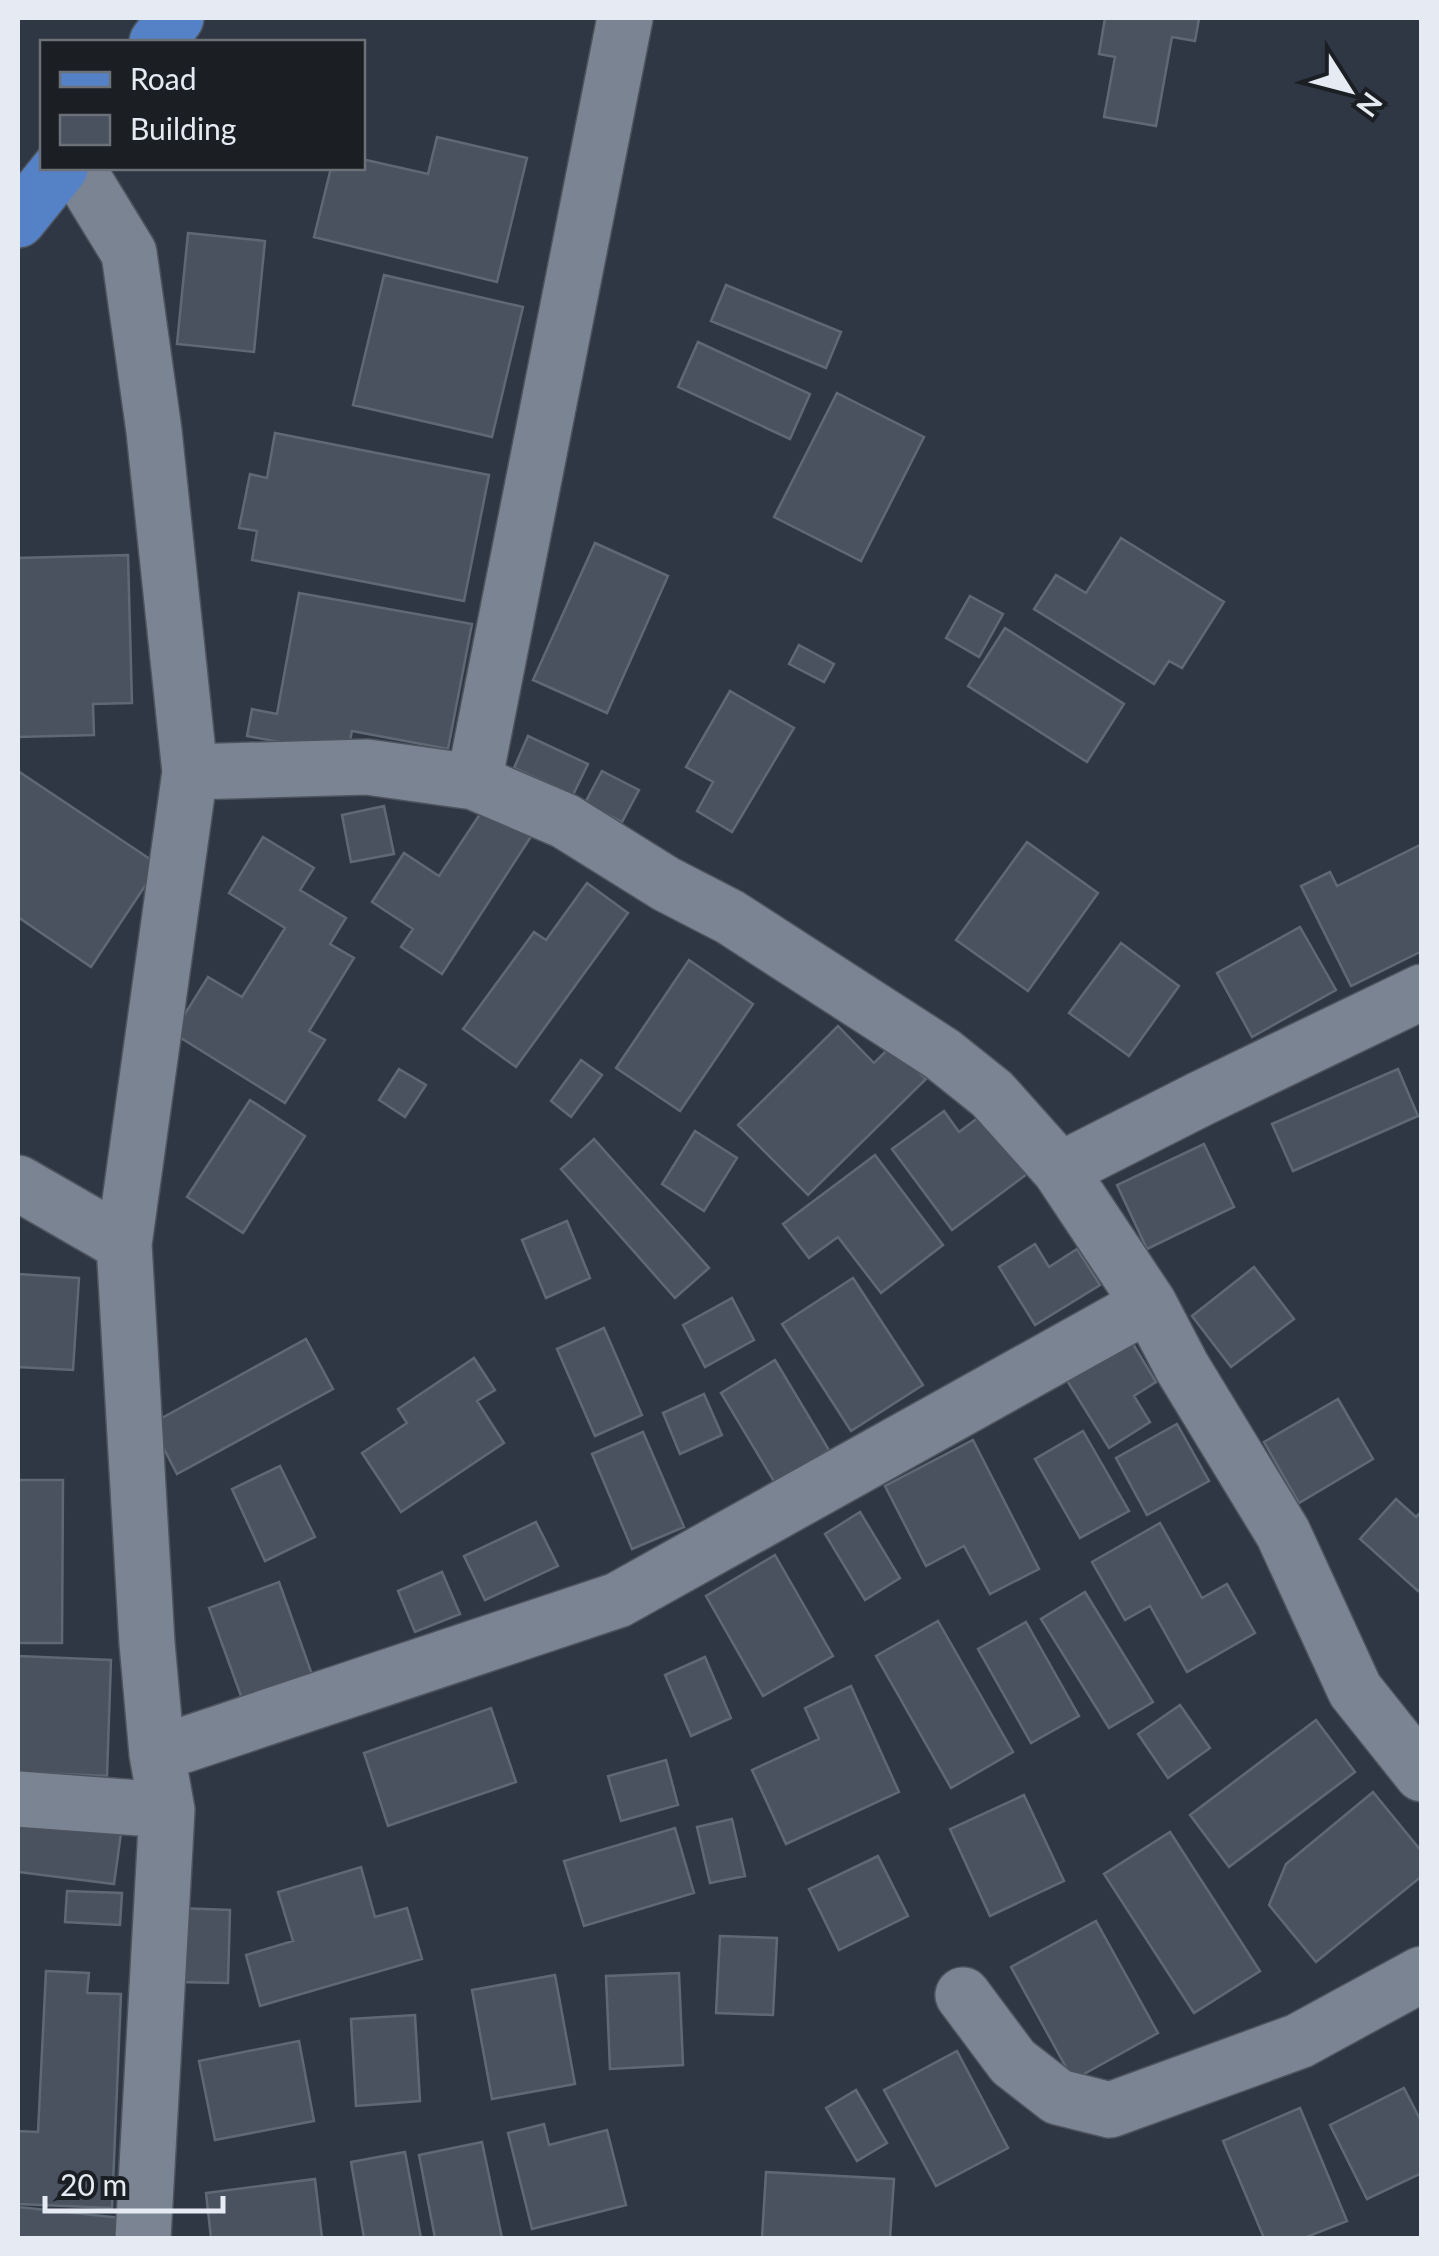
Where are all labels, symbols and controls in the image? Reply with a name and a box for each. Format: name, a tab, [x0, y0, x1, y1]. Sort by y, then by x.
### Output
legend	[40, 40, 365, 170]
north arrow	[1299, 40, 1399, 140]
text: Road	[130, 60, 197, 96]
text: N	[1350, 87, 1390, 124]
text: Building	[130, 110, 236, 146]
scale bar	[45, 2151, 222, 2213]
text: 20 m	[60, 2166, 127, 2202]

